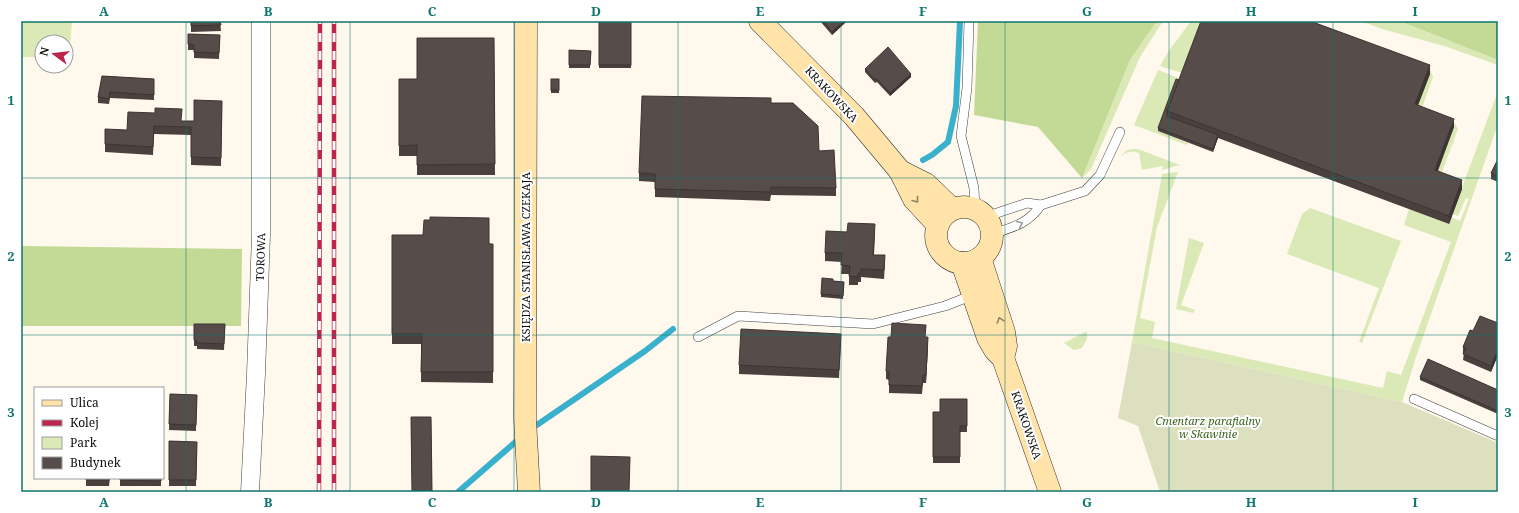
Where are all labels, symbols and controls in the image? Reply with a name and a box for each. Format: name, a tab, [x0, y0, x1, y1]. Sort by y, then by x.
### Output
text: A	[99, 2, 109, 20]
text: B	[264, 2, 273, 20]
text: C	[428, 2, 437, 20]
text: D	[591, 2, 601, 20]
text: E	[756, 2, 765, 20]
text: F	[919, 2, 927, 20]
text: G	[1082, 2, 1092, 20]
text: H	[1246, 2, 1257, 20]
text: I	[1412, 2, 1418, 20]
north arrow	[34, 34, 74, 74]
text: N	[35, 45, 52, 57]
street label: KRAKOWSKA	[802, 63, 862, 125]
text: 1	[7, 91, 15, 109]
text: 1	[1504, 91, 1512, 109]
street label: KSIĘDZA STANISŁAWA CZEKAJA	[518, 172, 533, 342]
one-way arrow	[911, 196, 919, 203]
one-way arrow	[1015, 221, 1023, 229]
street label: TOROWA	[252, 232, 268, 281]
text: 2	[7, 247, 15, 265]
text: 2	[1504, 247, 1512, 265]
one-way arrow	[996, 317, 1005, 324]
legend	[34, 387, 164, 479]
street label: KRAKOWSKA	[1008, 389, 1046, 461]
text: Ulica	[70, 394, 99, 411]
text: 3	[7, 403, 15, 421]
text: 3	[1504, 403, 1512, 421]
park label: Cmentarz parafialny w Skawinie	[1155, 413, 1261, 441]
text: Kolej	[70, 414, 99, 431]
text: Park	[70, 434, 98, 451]
text: Budynek	[70, 454, 122, 471]
text: A	[99, 493, 109, 511]
text: B	[264, 493, 273, 511]
text: C	[428, 493, 437, 511]
text: D	[591, 493, 601, 511]
text: E	[756, 493, 765, 511]
text: F	[919, 493, 927, 511]
text: G	[1082, 493, 1092, 511]
text: H	[1246, 493, 1257, 511]
text: I	[1412, 493, 1418, 511]

